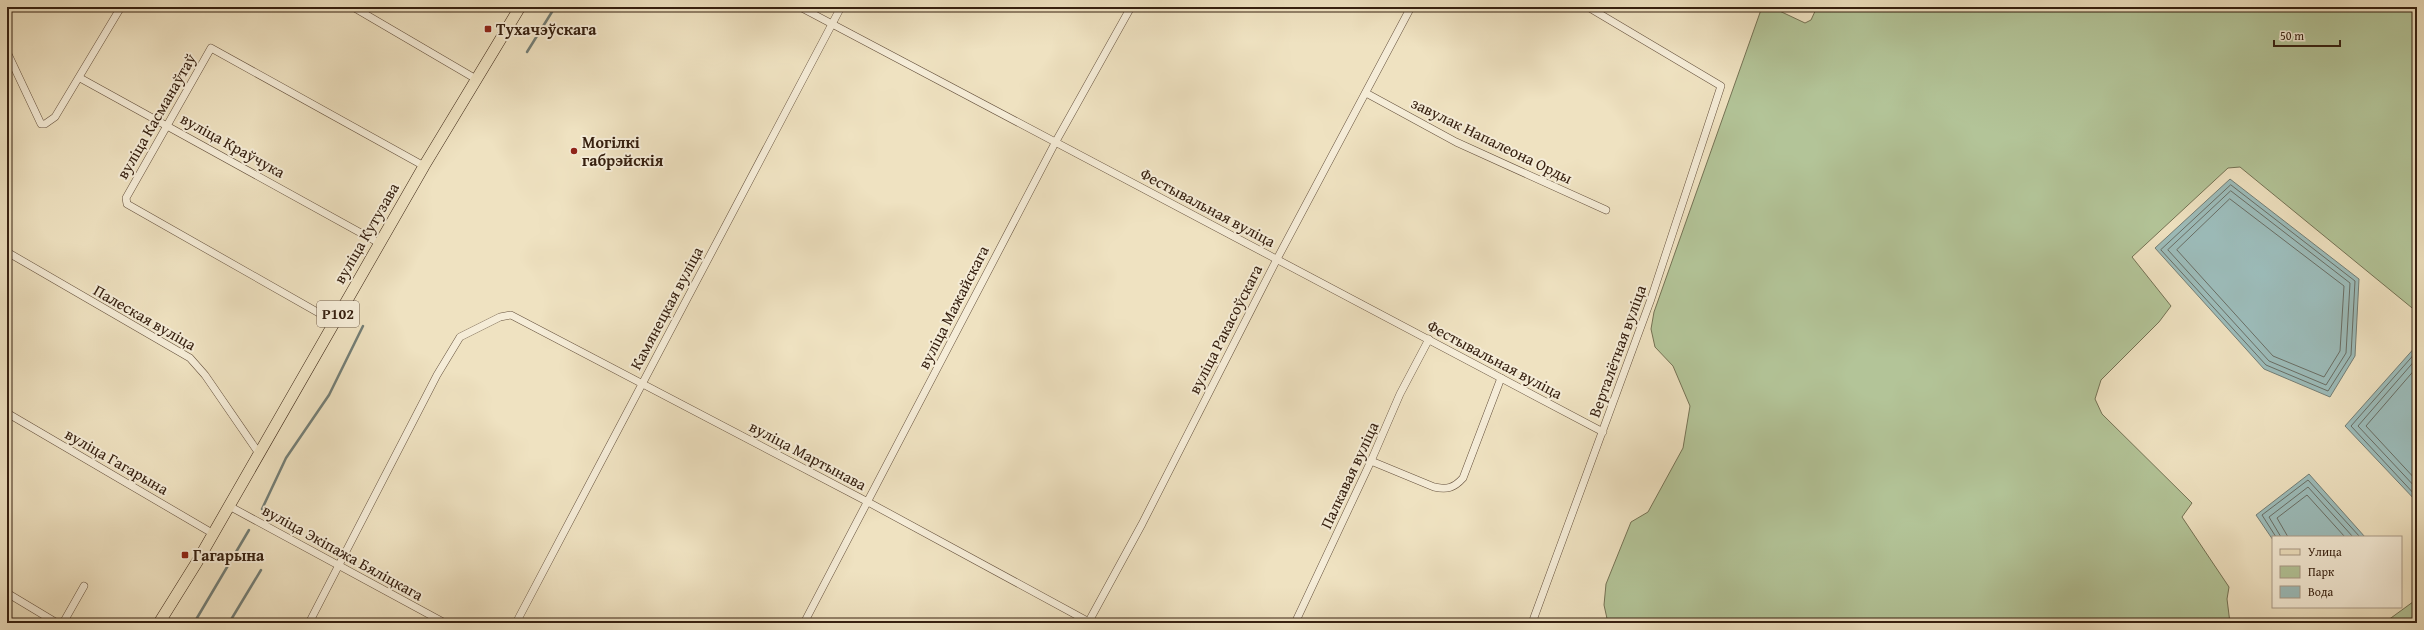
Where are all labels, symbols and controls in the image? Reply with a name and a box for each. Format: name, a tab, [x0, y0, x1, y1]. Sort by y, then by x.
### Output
place label: Тухачэўскага	[496, 17, 597, 41]
scale bar	[2274, 22, 2340, 48]
marker: Тухачэўскага	[483, 24, 493, 34]
text: 50 m	[2280, 27, 2304, 44]
street label: вуліца Касманаўтаў	[110, 49, 202, 183]
street label: завулак Напалеона Орды	[1407, 90, 1577, 190]
street label: вуліца Краўчука	[176, 106, 290, 184]
place label: Могілкі габрэйскія	[582, 130, 664, 172]
marker: Могілкі габрэйскія	[569, 146, 579, 156]
street label: Фестывальная вуліца	[1136, 161, 1280, 253]
street label: вуліца Кутузава	[327, 178, 405, 288]
street label: вуліца Мажайскага	[911, 241, 995, 373]
street label: Камянецкая вуліца	[623, 242, 709, 374]
street label: вуліца Ракасоўскага	[1182, 260, 1268, 398]
street label: Палеская вуліца	[89, 278, 201, 356]
street label: Верталётная вуліца	[1582, 281, 1652, 420]
road number: Р102	[317, 301, 359, 327]
street label: Фестывальная вуліца	[1423, 313, 1567, 405]
street label: вуліца Мартынава	[745, 414, 871, 496]
street label: Палкавая вуліца	[1314, 417, 1384, 533]
street label: вуліца Гагарына	[61, 422, 174, 501]
street label: вуліца Экіпажа Бяліцкага	[258, 498, 428, 607]
legend	[2272, 536, 2402, 608]
place label: Гагарына	[193, 543, 265, 567]
text: Улица	[2308, 543, 2342, 560]
marker: Гагарына	[180, 550, 190, 560]
text: Парк	[2308, 563, 2335, 580]
text: Вода	[2308, 583, 2333, 600]

